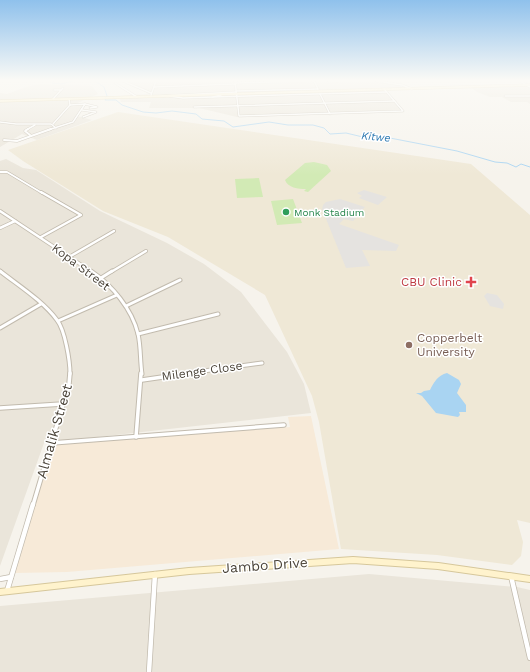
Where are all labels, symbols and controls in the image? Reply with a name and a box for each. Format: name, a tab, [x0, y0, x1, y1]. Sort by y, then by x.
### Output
water label: Kitwe	[361, 129, 391, 145]
marker: Monk Stadium	[281, 207, 291, 217]
place label: Monk Stadium	[294, 207, 364, 218]
street label: Kopa Street	[49, 241, 113, 293]
place label: CBU Clinic	[401, 275, 462, 289]
marker: CBU Clinic	[465, 276, 477, 288]
place label: Copperbelt University	[417, 331, 482, 359]
marker: Copperbelt University	[404, 340, 414, 350]
street label: Milenge Close	[161, 358, 243, 384]
street label: Almalik Street	[33, 382, 75, 480]
street label: Jambo Drive	[222, 554, 308, 576]

